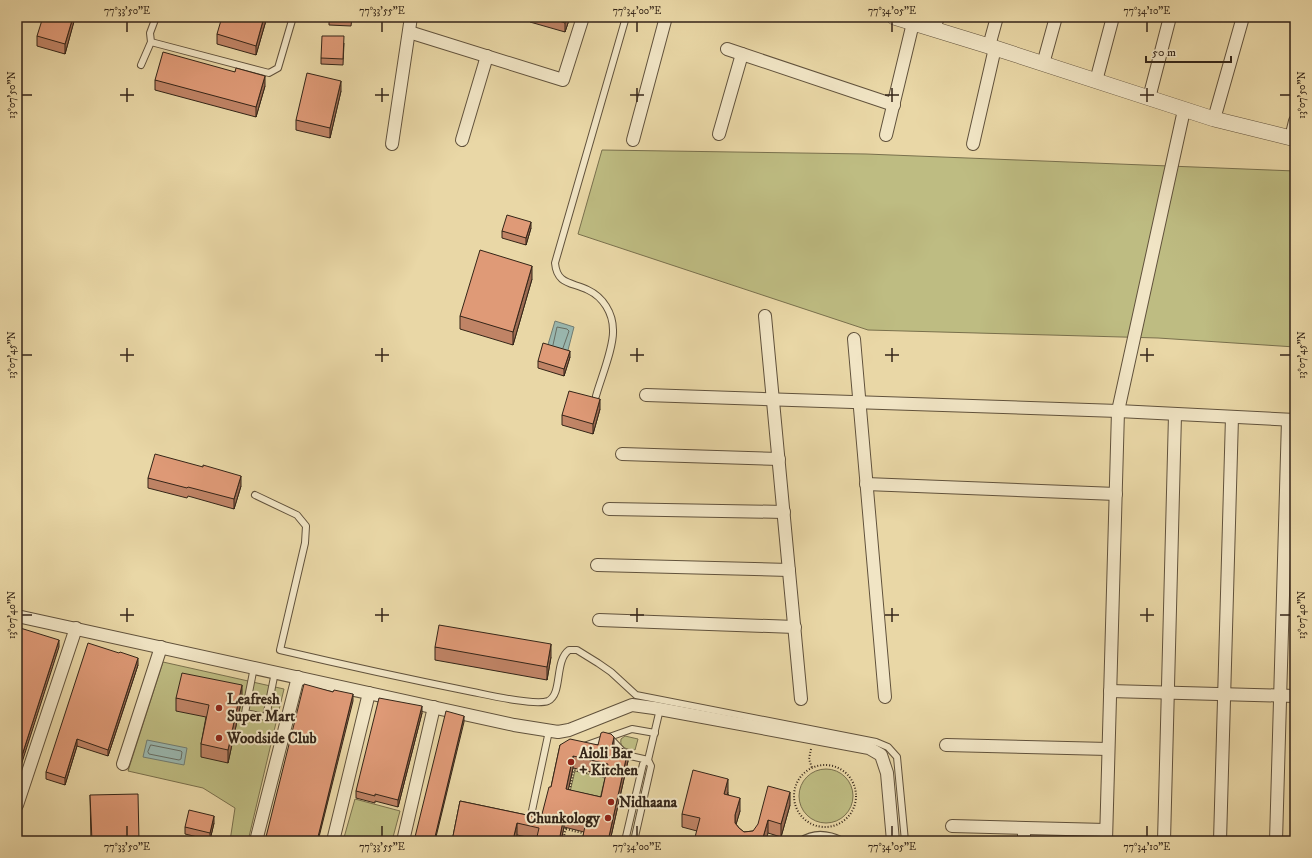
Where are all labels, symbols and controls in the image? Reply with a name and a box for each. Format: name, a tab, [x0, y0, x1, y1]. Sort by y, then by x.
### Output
text: 77°33'50"E	[104, 5, 150, 17]
text: 77°33'55"E	[359, 5, 405, 17]
text: 77°34'00"E	[613, 5, 661, 17]
text: 77°34'05"E	[868, 5, 916, 17]
text: 77°34'10"E	[1124, 5, 1170, 17]
scale bar	[1146, 38, 1231, 64]
text: 50 m	[1152, 45, 1176, 60]
text: 13°07'50"N	[6, 71, 18, 119]
text: 13°07'50"N	[1296, 71, 1308, 119]
text: 13°07'45"N	[6, 331, 18, 379]
text: 13°07'45"N	[1296, 331, 1308, 379]
text: 13°07'40"N	[6, 591, 18, 639]
text: 13°07'40"N	[1296, 591, 1308, 639]
place label: Leafresh Super Mart	[227, 690, 295, 726]
marker: Leafresh Super Mart	[214, 703, 224, 713]
place label: Woodside Club	[226, 729, 317, 748]
marker: Woodside Club	[214, 733, 224, 743]
place label: Aioli Bar + Kitchen	[578, 744, 638, 780]
marker: Aioli Bar + Kitchen	[566, 757, 576, 767]
place label: Nidhaana	[619, 793, 678, 812]
marker: Nidhaana	[606, 797, 616, 807]
place label: Chunkology	[526, 809, 601, 828]
marker: Chunkology	[603, 813, 613, 823]
text: 77°33'50"E	[104, 841, 150, 853]
text: 77°33'55"E	[359, 841, 405, 853]
text: 77°34'00"E	[613, 841, 661, 853]
text: 77°34'05"E	[868, 841, 916, 853]
text: 77°34'10"E	[1124, 841, 1170, 853]

